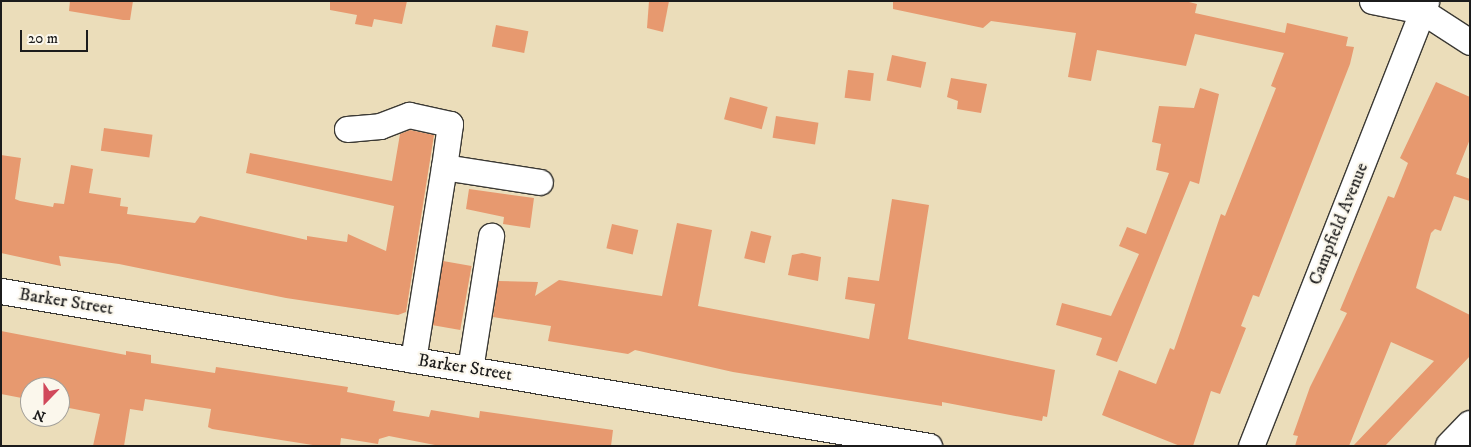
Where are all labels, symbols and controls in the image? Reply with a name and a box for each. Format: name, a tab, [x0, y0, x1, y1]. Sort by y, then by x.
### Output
scale bar	[22, 20, 90, 52]
text: 20 m	[28, 29, 58, 48]
street label: Campfield Avenue	[1305, 160, 1373, 288]
street label: Barker Street	[17, 284, 115, 320]
street label: Barker Street	[416, 350, 514, 386]
north arrow	[20, 377, 70, 427]
text: N	[31, 404, 48, 425]

